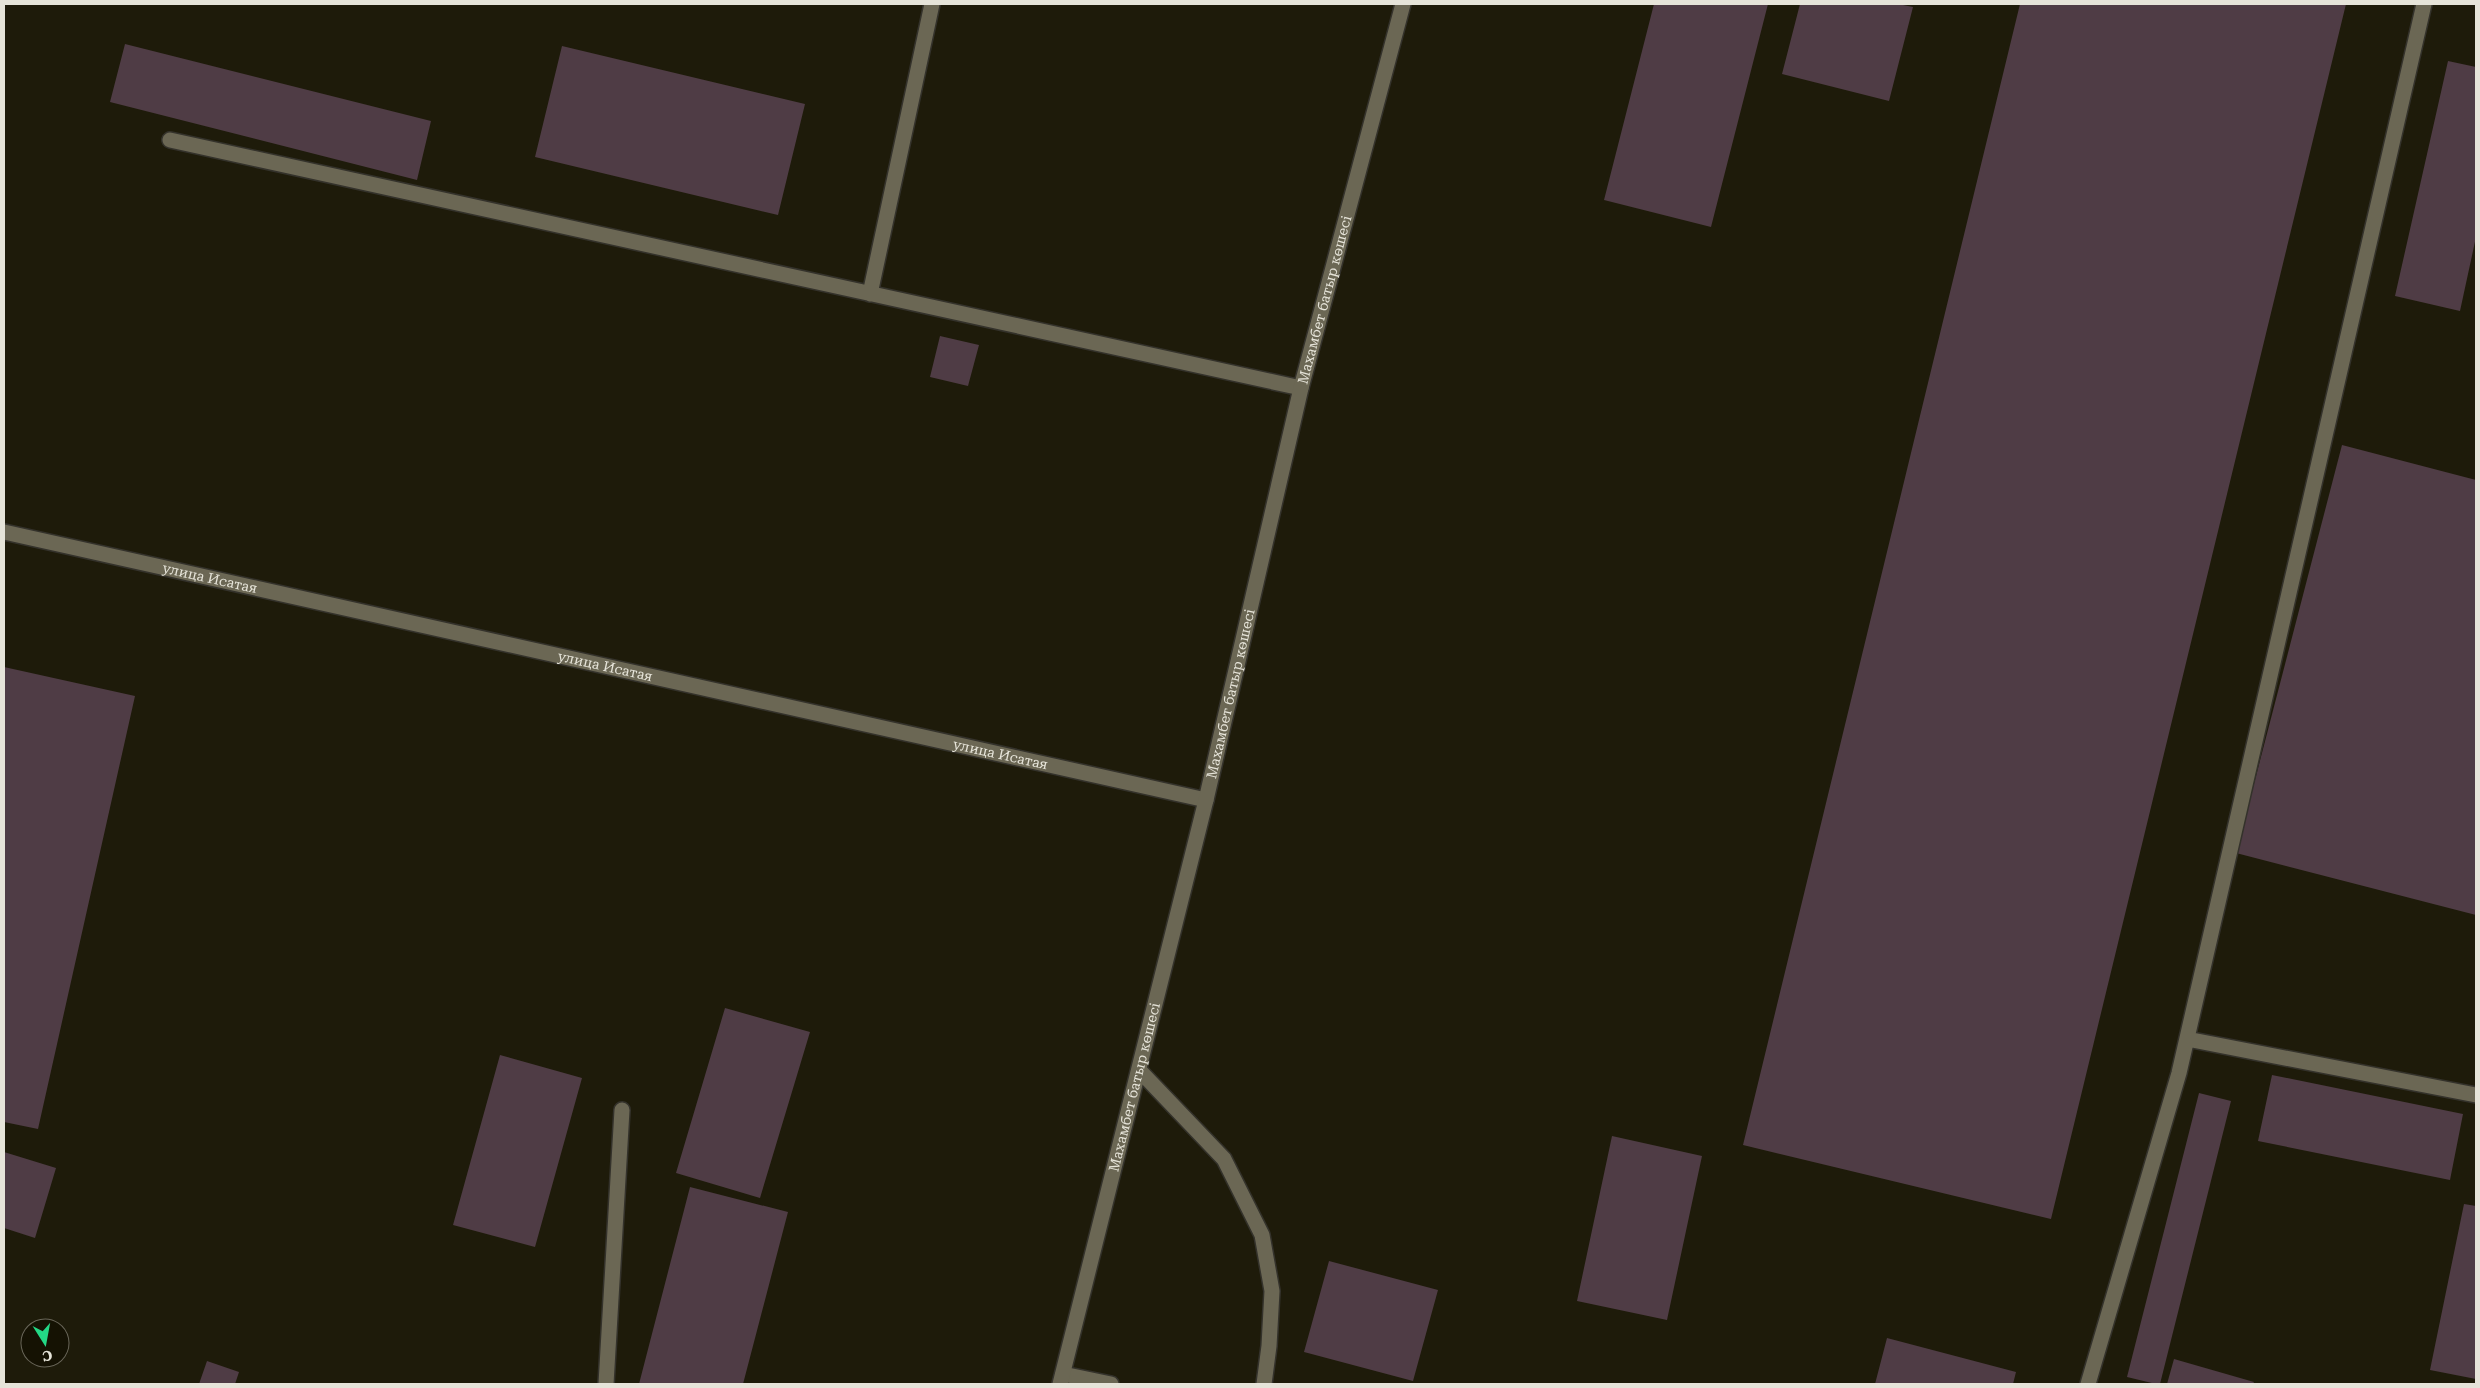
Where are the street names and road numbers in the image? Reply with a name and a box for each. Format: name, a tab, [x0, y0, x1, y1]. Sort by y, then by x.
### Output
street label: Махамбет батыр көшесі	[1294, 213, 1355, 386]
street label: улица Исатая	[161, 560, 259, 596]
street label: Махамбет батыр көшесі	[1203, 607, 1258, 780]
street label: улица Исатая	[556, 648, 654, 684]
street label: улица Исатая	[952, 736, 1049, 773]
street label: Махамбет батыр көшесі	[1105, 1000, 1163, 1173]

